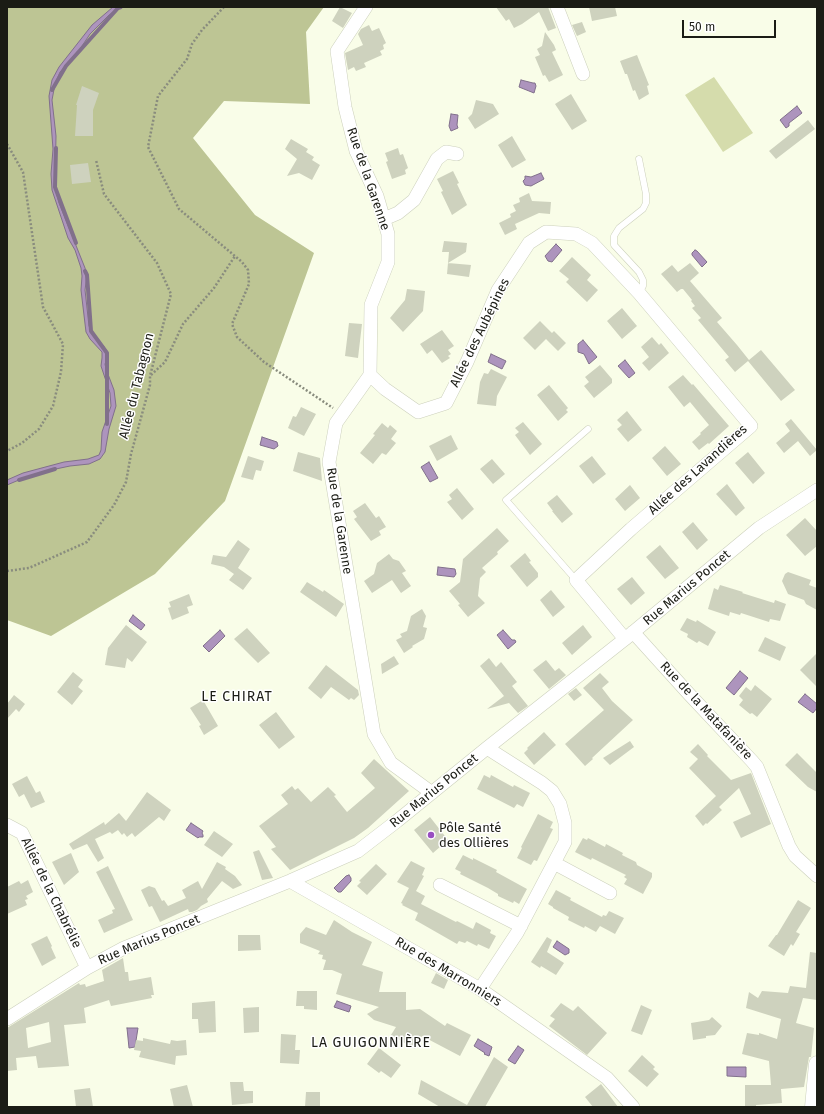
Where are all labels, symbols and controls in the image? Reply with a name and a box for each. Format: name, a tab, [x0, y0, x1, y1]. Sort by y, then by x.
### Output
scale bar	[684, 12, 778, 38]
text: 50 m	[689, 20, 715, 34]
street label: Rue de la Garenne	[343, 125, 393, 233]
street label: Allée des Aubépines	[447, 276, 513, 390]
street label: Allée du Tabagnon	[116, 331, 158, 441]
street label: Allée des Lavandières	[645, 422, 751, 518]
street label: Rue de la Garenne	[323, 467, 355, 575]
street label: Rue Marius Poncet	[640, 547, 734, 629]
street label: Rue de la Matafanière	[656, 659, 756, 763]
district label: LE CHIRAT	[201, 689, 273, 705]
street label: Rue Marius Poncet	[387, 751, 481, 831]
place label: Pôle Santé des Ollières	[439, 820, 509, 851]
marker: Pôle Santé des Ollières	[426, 830, 436, 840]
street label: Allée de la Chabrélie	[17, 835, 85, 951]
street label: Rue Marius Poncet	[96, 912, 202, 968]
street label: Rue des Marronniers	[392, 934, 504, 1010]
district label: LA GUIGONNIÈRE	[311, 1035, 431, 1051]

